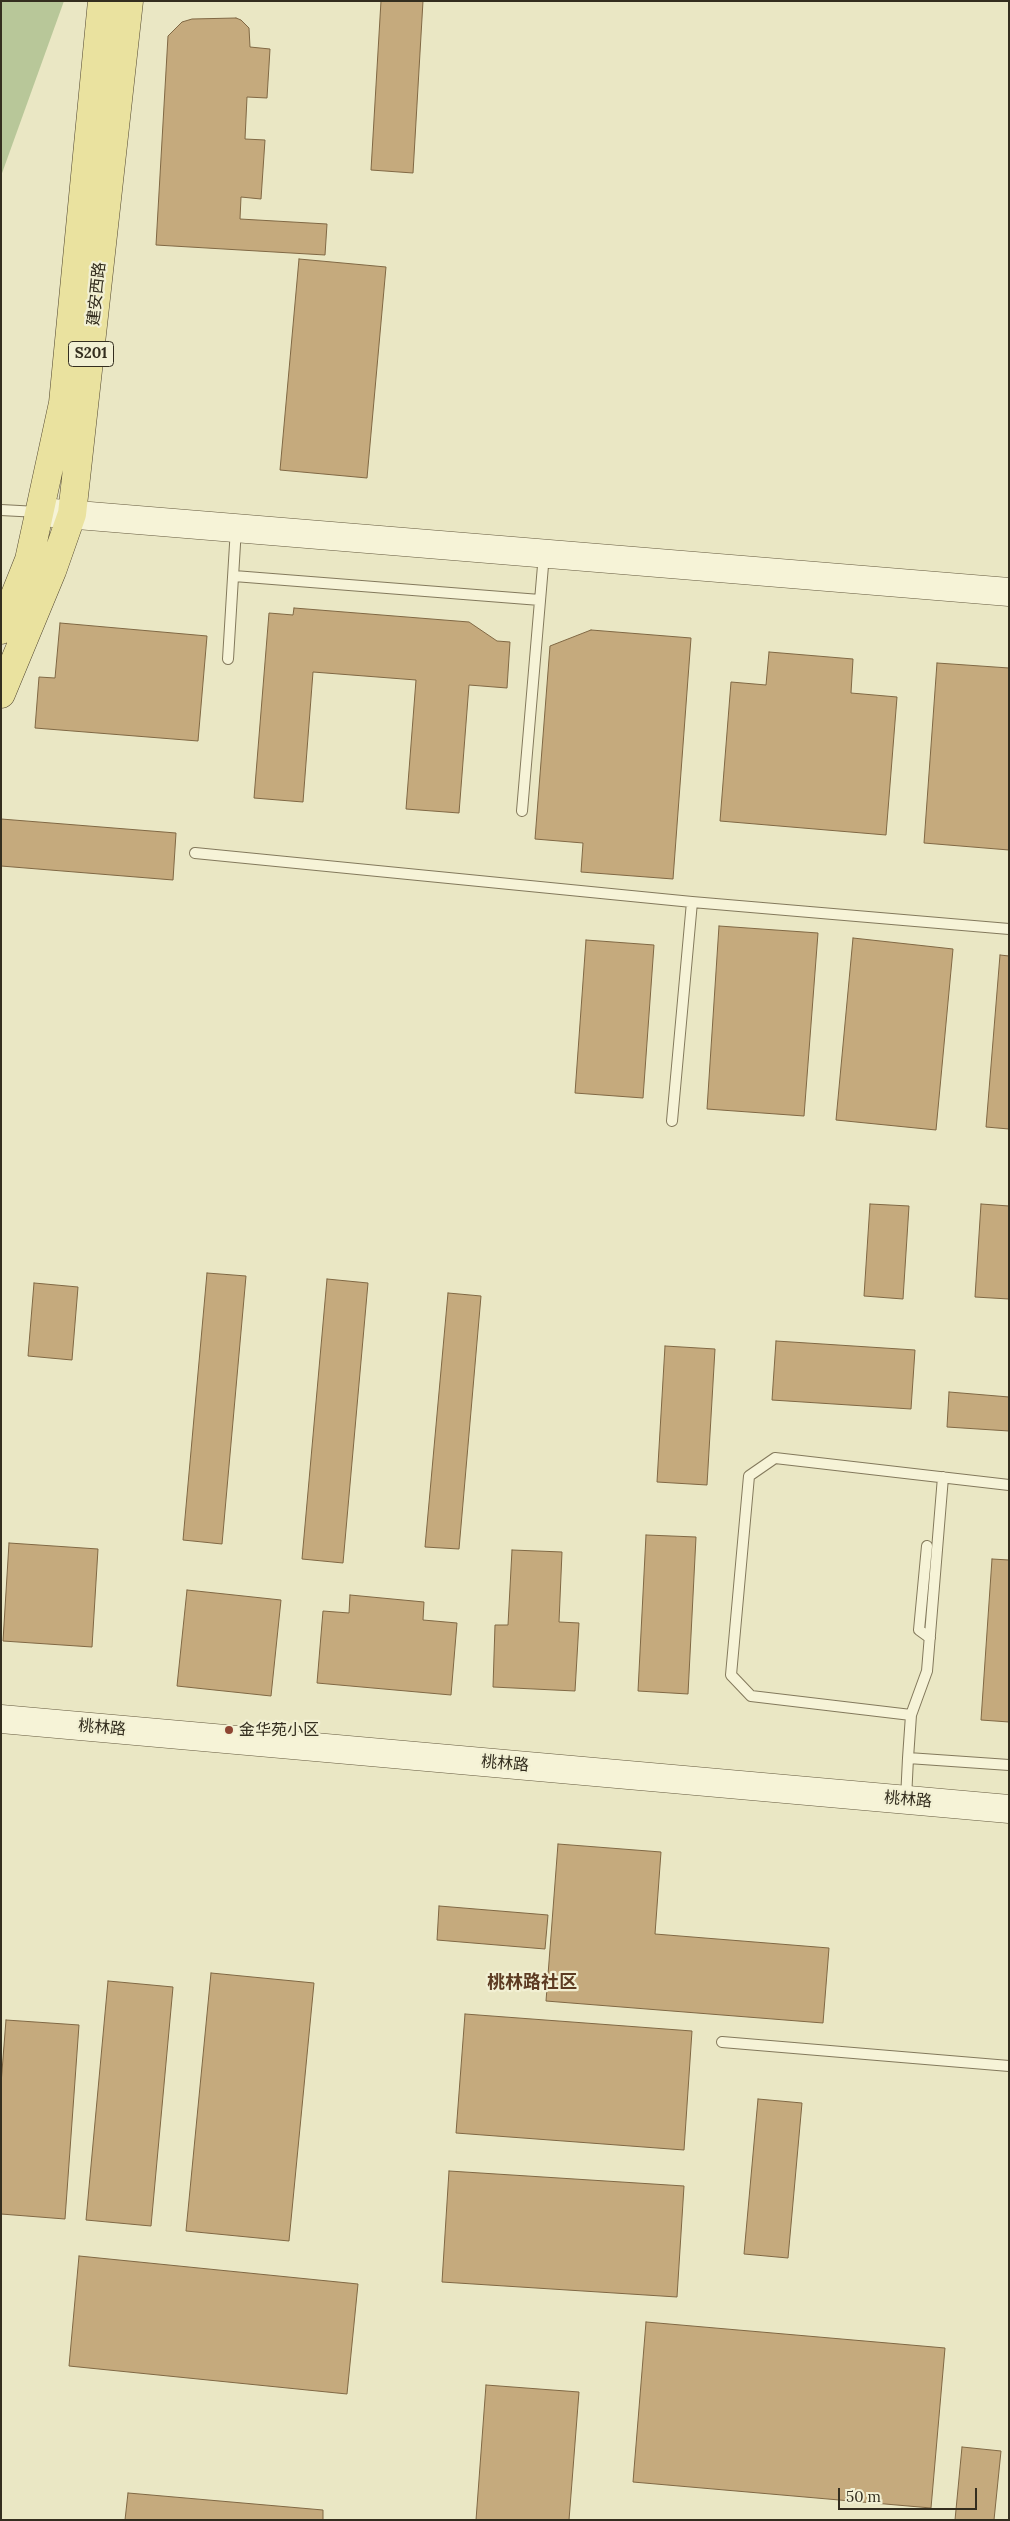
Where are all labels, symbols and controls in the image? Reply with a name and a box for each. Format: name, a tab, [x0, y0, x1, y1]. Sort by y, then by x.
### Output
street label: 建安西路	[84, 261, 110, 327]
road number: S201	[68, 342, 114, 366]
street label: 桃林路	[77, 1716, 127, 1740]
place label: 金华苑小区	[239, 1720, 319, 1740]
marker: 金华苑小区	[223, 1724, 235, 1736]
street label: 桃林路	[480, 1752, 530, 1776]
street label: 桃林路	[883, 1788, 933, 1812]
district label: 桃林路社区	[487, 1972, 577, 1994]
scale bar	[840, 2478, 979, 2510]
text: 50 m	[846, 2487, 881, 2506]

